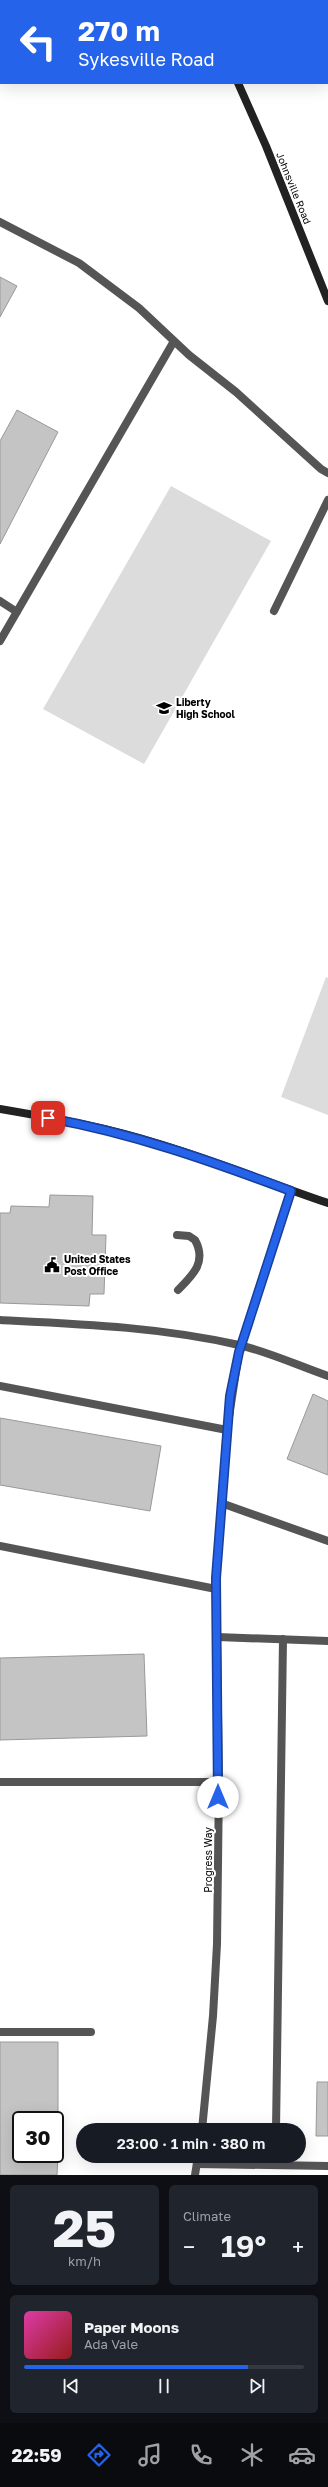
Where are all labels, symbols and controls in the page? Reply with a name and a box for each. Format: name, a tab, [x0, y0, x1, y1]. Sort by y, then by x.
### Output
text: 270 m	[78, 14, 160, 47]
icon: left	[12, 16, 64, 68]
text: Sykesville Road	[78, 48, 215, 70]
street label: Johnsville Road	[274, 150, 314, 226]
place label: Liberty High School	[176, 696, 236, 720]
school or university icon: Liberty High School	[155, 699, 173, 717]
pin	[31, 1101, 65, 1135]
icon: arrive	[37, 1107, 59, 1129]
place label: United States Post Office	[64, 1253, 131, 1277]
public building icon: United States Post Office	[43, 1256, 61, 1274]
position arrow	[197, 1776, 239, 1818]
street label: Progress Way	[202, 1827, 214, 1893]
speed limit sign: 30	[12, 2111, 64, 2163]
text: 23:00 · 1 min · 380 m	[117, 2134, 265, 2152]
text: 25	[53, 2196, 116, 2258]
text: Climate	[183, 2208, 231, 2224]
text: 19°	[221, 2228, 266, 2264]
text: −	[183, 2233, 195, 2260]
text: +	[292, 2233, 304, 2260]
text: km/h	[68, 2253, 101, 2269]
text: Paper Moons	[84, 2318, 179, 2336]
text: Ada Vale	[84, 2336, 138, 2352]
icon: previous	[60, 2375, 82, 2397]
icon: pause	[153, 2375, 175, 2397]
icon: next	[246, 2375, 268, 2397]
icon: directions	[85, 2441, 113, 2469]
icon: music	[136, 2441, 164, 2469]
icon: phone	[187, 2441, 215, 2469]
icon: climate	[238, 2441, 266, 2469]
icon: car	[288, 2441, 316, 2469]
text: 22:59	[11, 2444, 62, 2466]

